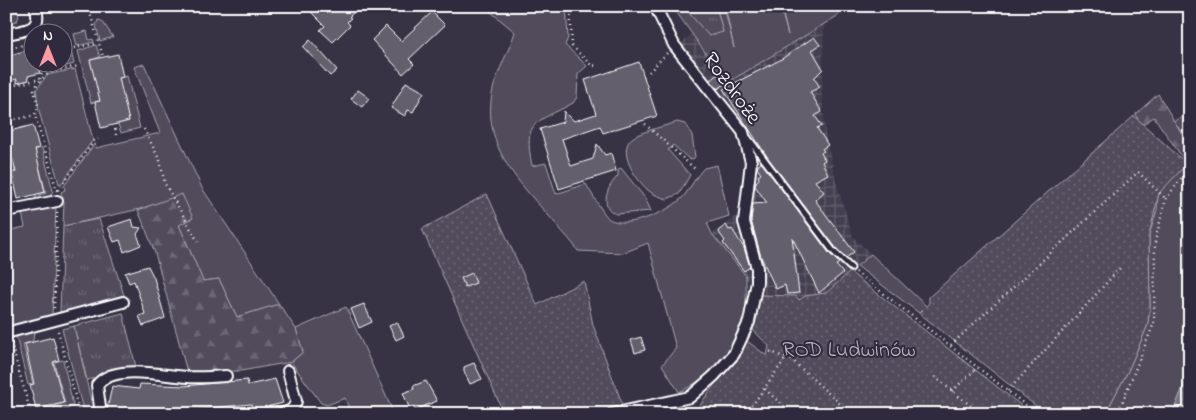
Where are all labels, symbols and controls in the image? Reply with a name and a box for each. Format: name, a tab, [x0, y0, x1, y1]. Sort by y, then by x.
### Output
north arrow	[22, 22, 72, 72]
text: N	[43, 26, 53, 47]
street label: Rozdroże	[694, 46, 768, 132]
park label: ROD Ludwinów	[782, 335, 916, 367]

